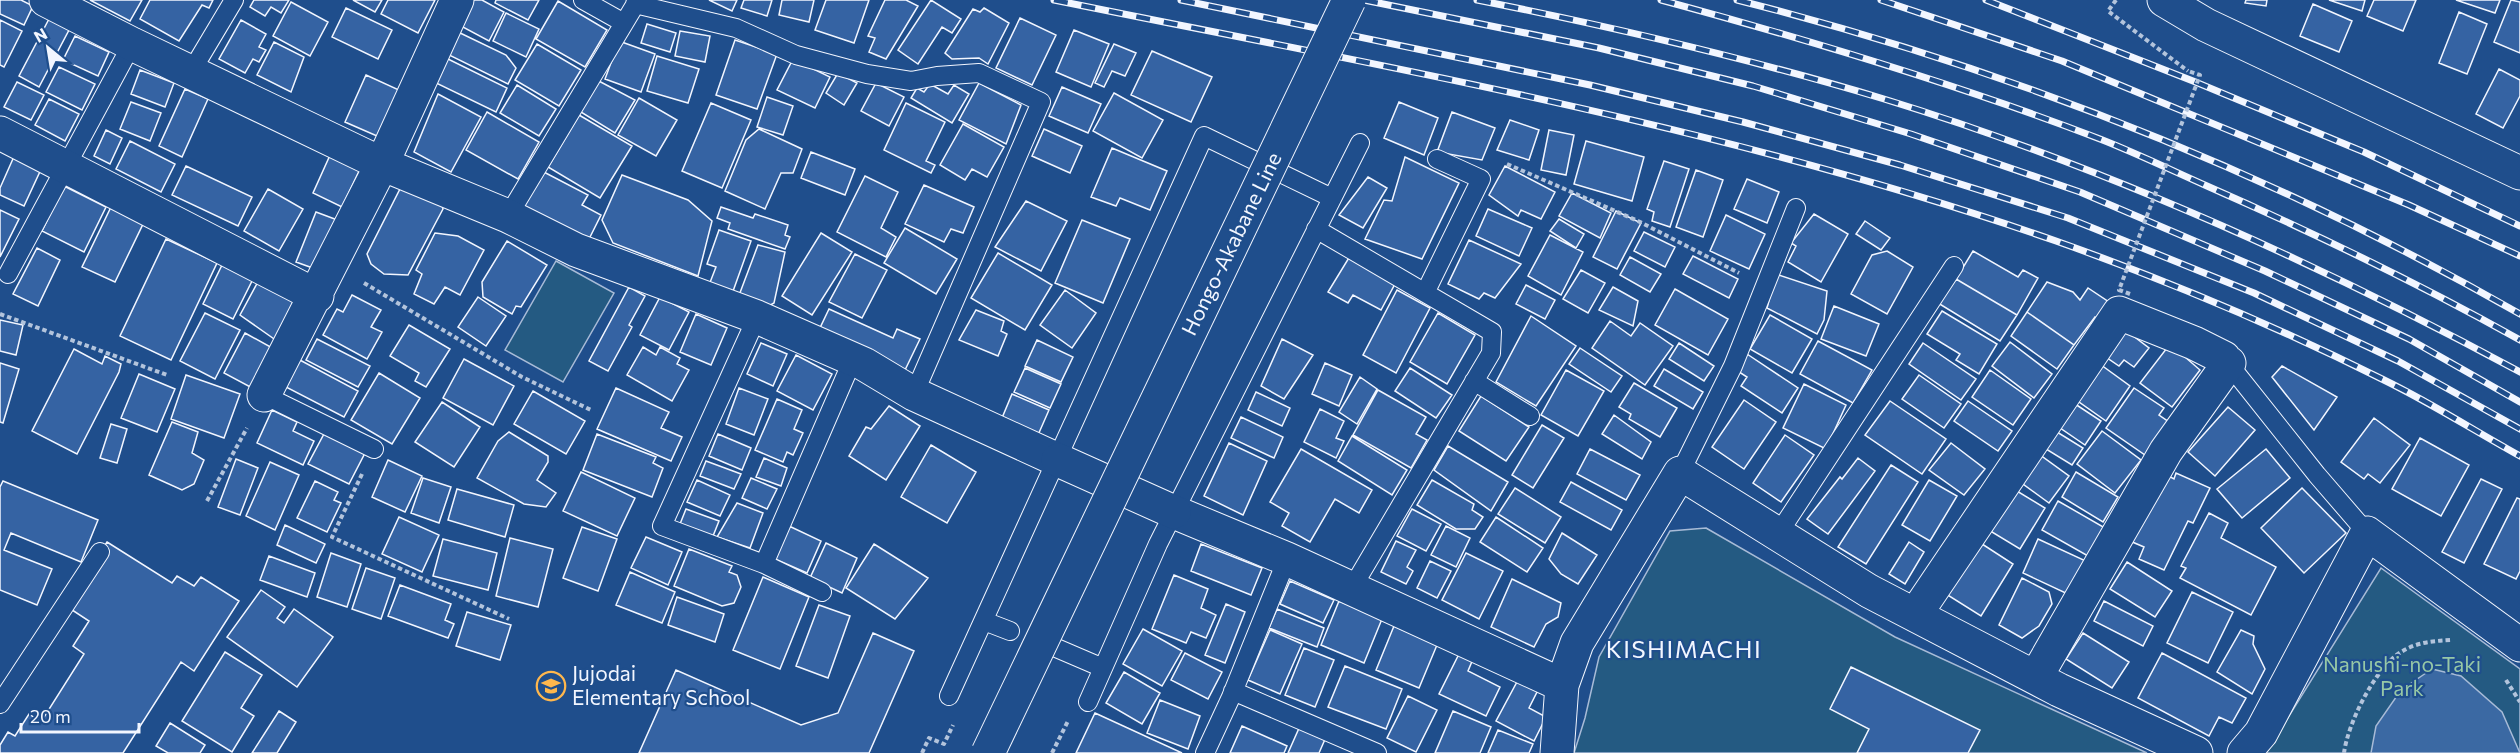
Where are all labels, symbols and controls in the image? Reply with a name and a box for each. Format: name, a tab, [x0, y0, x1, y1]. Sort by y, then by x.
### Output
north arrow	[18, 18, 78, 78]
text: N	[30, 23, 50, 46]
street label: Hongo-Akabane Line	[1175, 148, 1286, 339]
district label: KISHIMACHI	[1606, 634, 1762, 663]
park label: Nanushi-no-Taki Park	[2323, 651, 2481, 700]
place label: Jujodai Elementary School	[572, 660, 750, 709]
school or university icon: Jujodai Elementary School	[535, 670, 567, 702]
scale bar	[21, 696, 140, 734]
text: 20 m	[30, 705, 71, 727]

